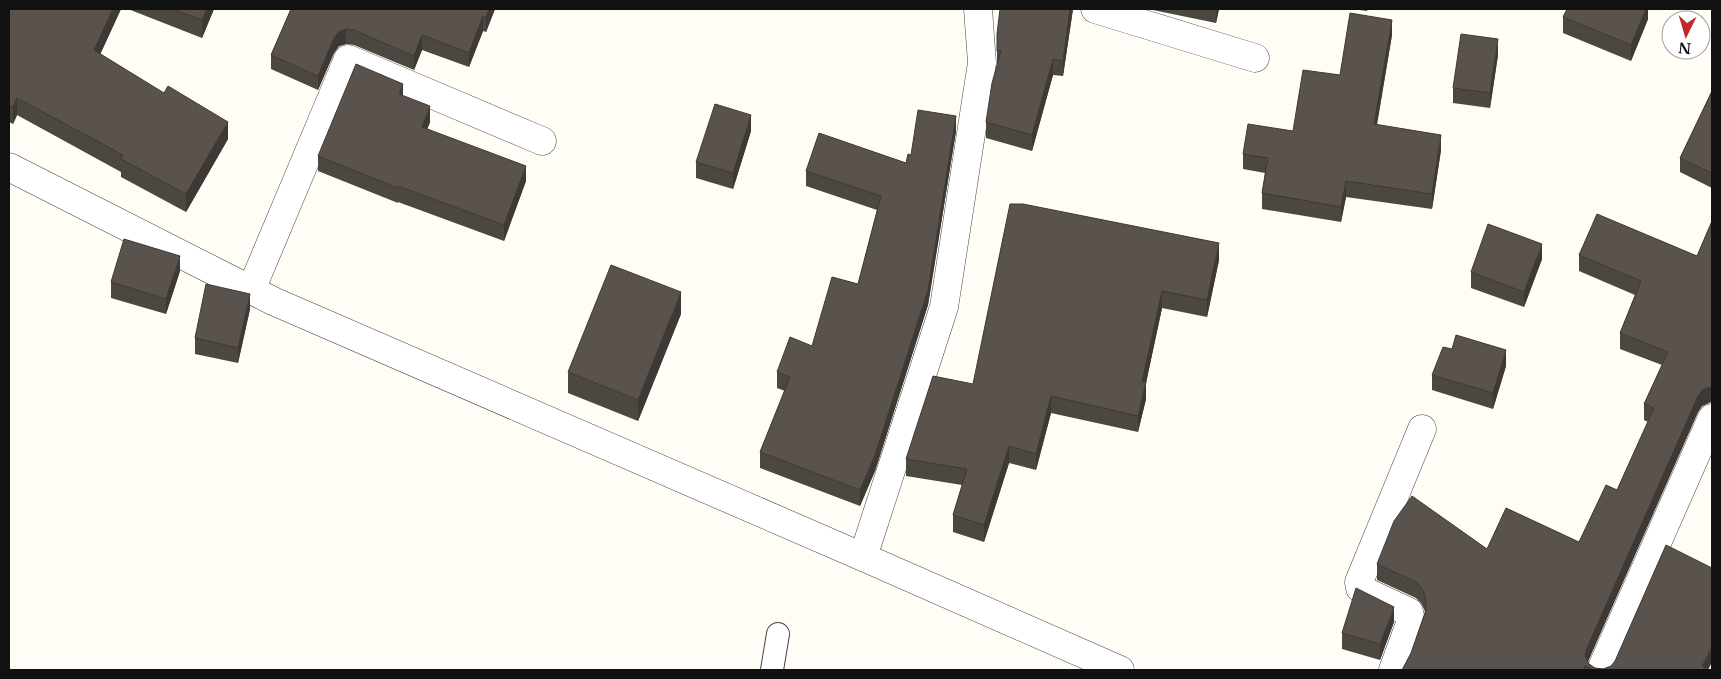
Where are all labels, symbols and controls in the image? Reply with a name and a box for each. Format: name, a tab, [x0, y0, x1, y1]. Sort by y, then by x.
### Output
north arrow	[1661, 10, 1711, 60]
text: N	[1678, 38, 1692, 57]

